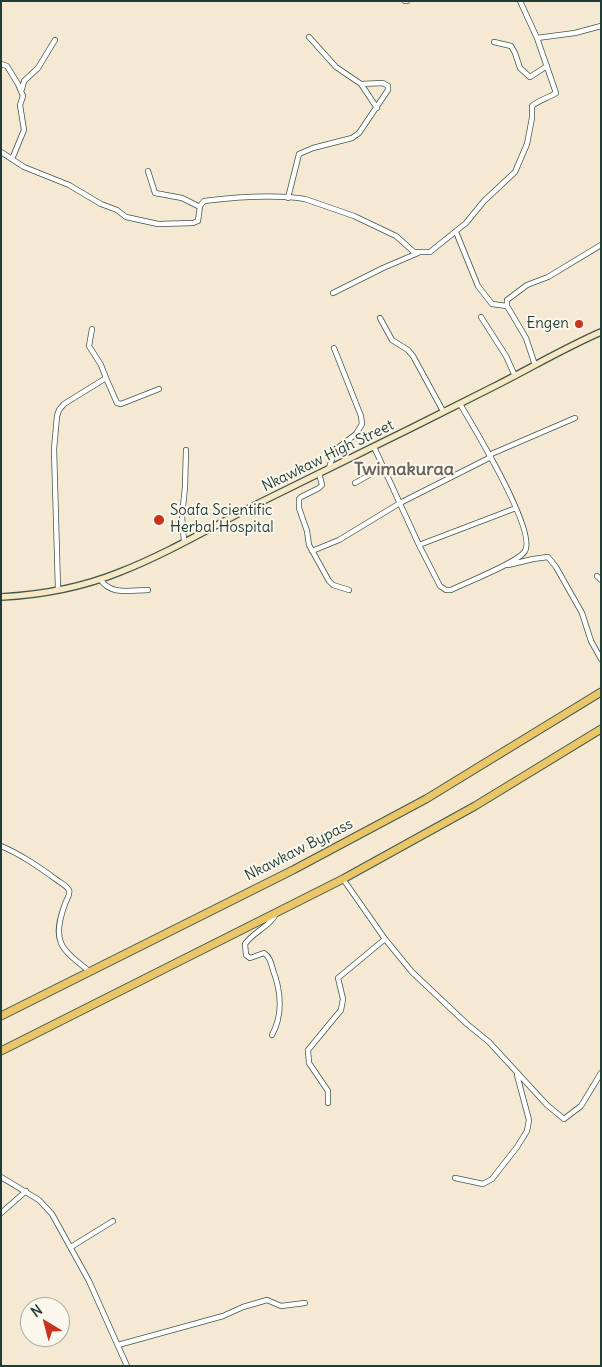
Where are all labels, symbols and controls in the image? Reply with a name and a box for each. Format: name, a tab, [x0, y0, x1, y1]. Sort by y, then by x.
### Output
place label: Engen	[526, 315, 569, 333]
marker: Engen	[573, 318, 585, 330]
street label: Nkawkaw High Street	[259, 416, 397, 496]
district label: Twimakuraa	[354, 459, 454, 481]
place label: Soafa Scientific Herbal Hospital	[170, 502, 274, 537]
marker: Soafa Scientific Herbal Hospital	[152, 513, 166, 527]
street label: Nkawkaw Bypass	[242, 815, 356, 885]
north arrow	[20, 1297, 70, 1347]
text: N	[27, 1301, 46, 1321]

